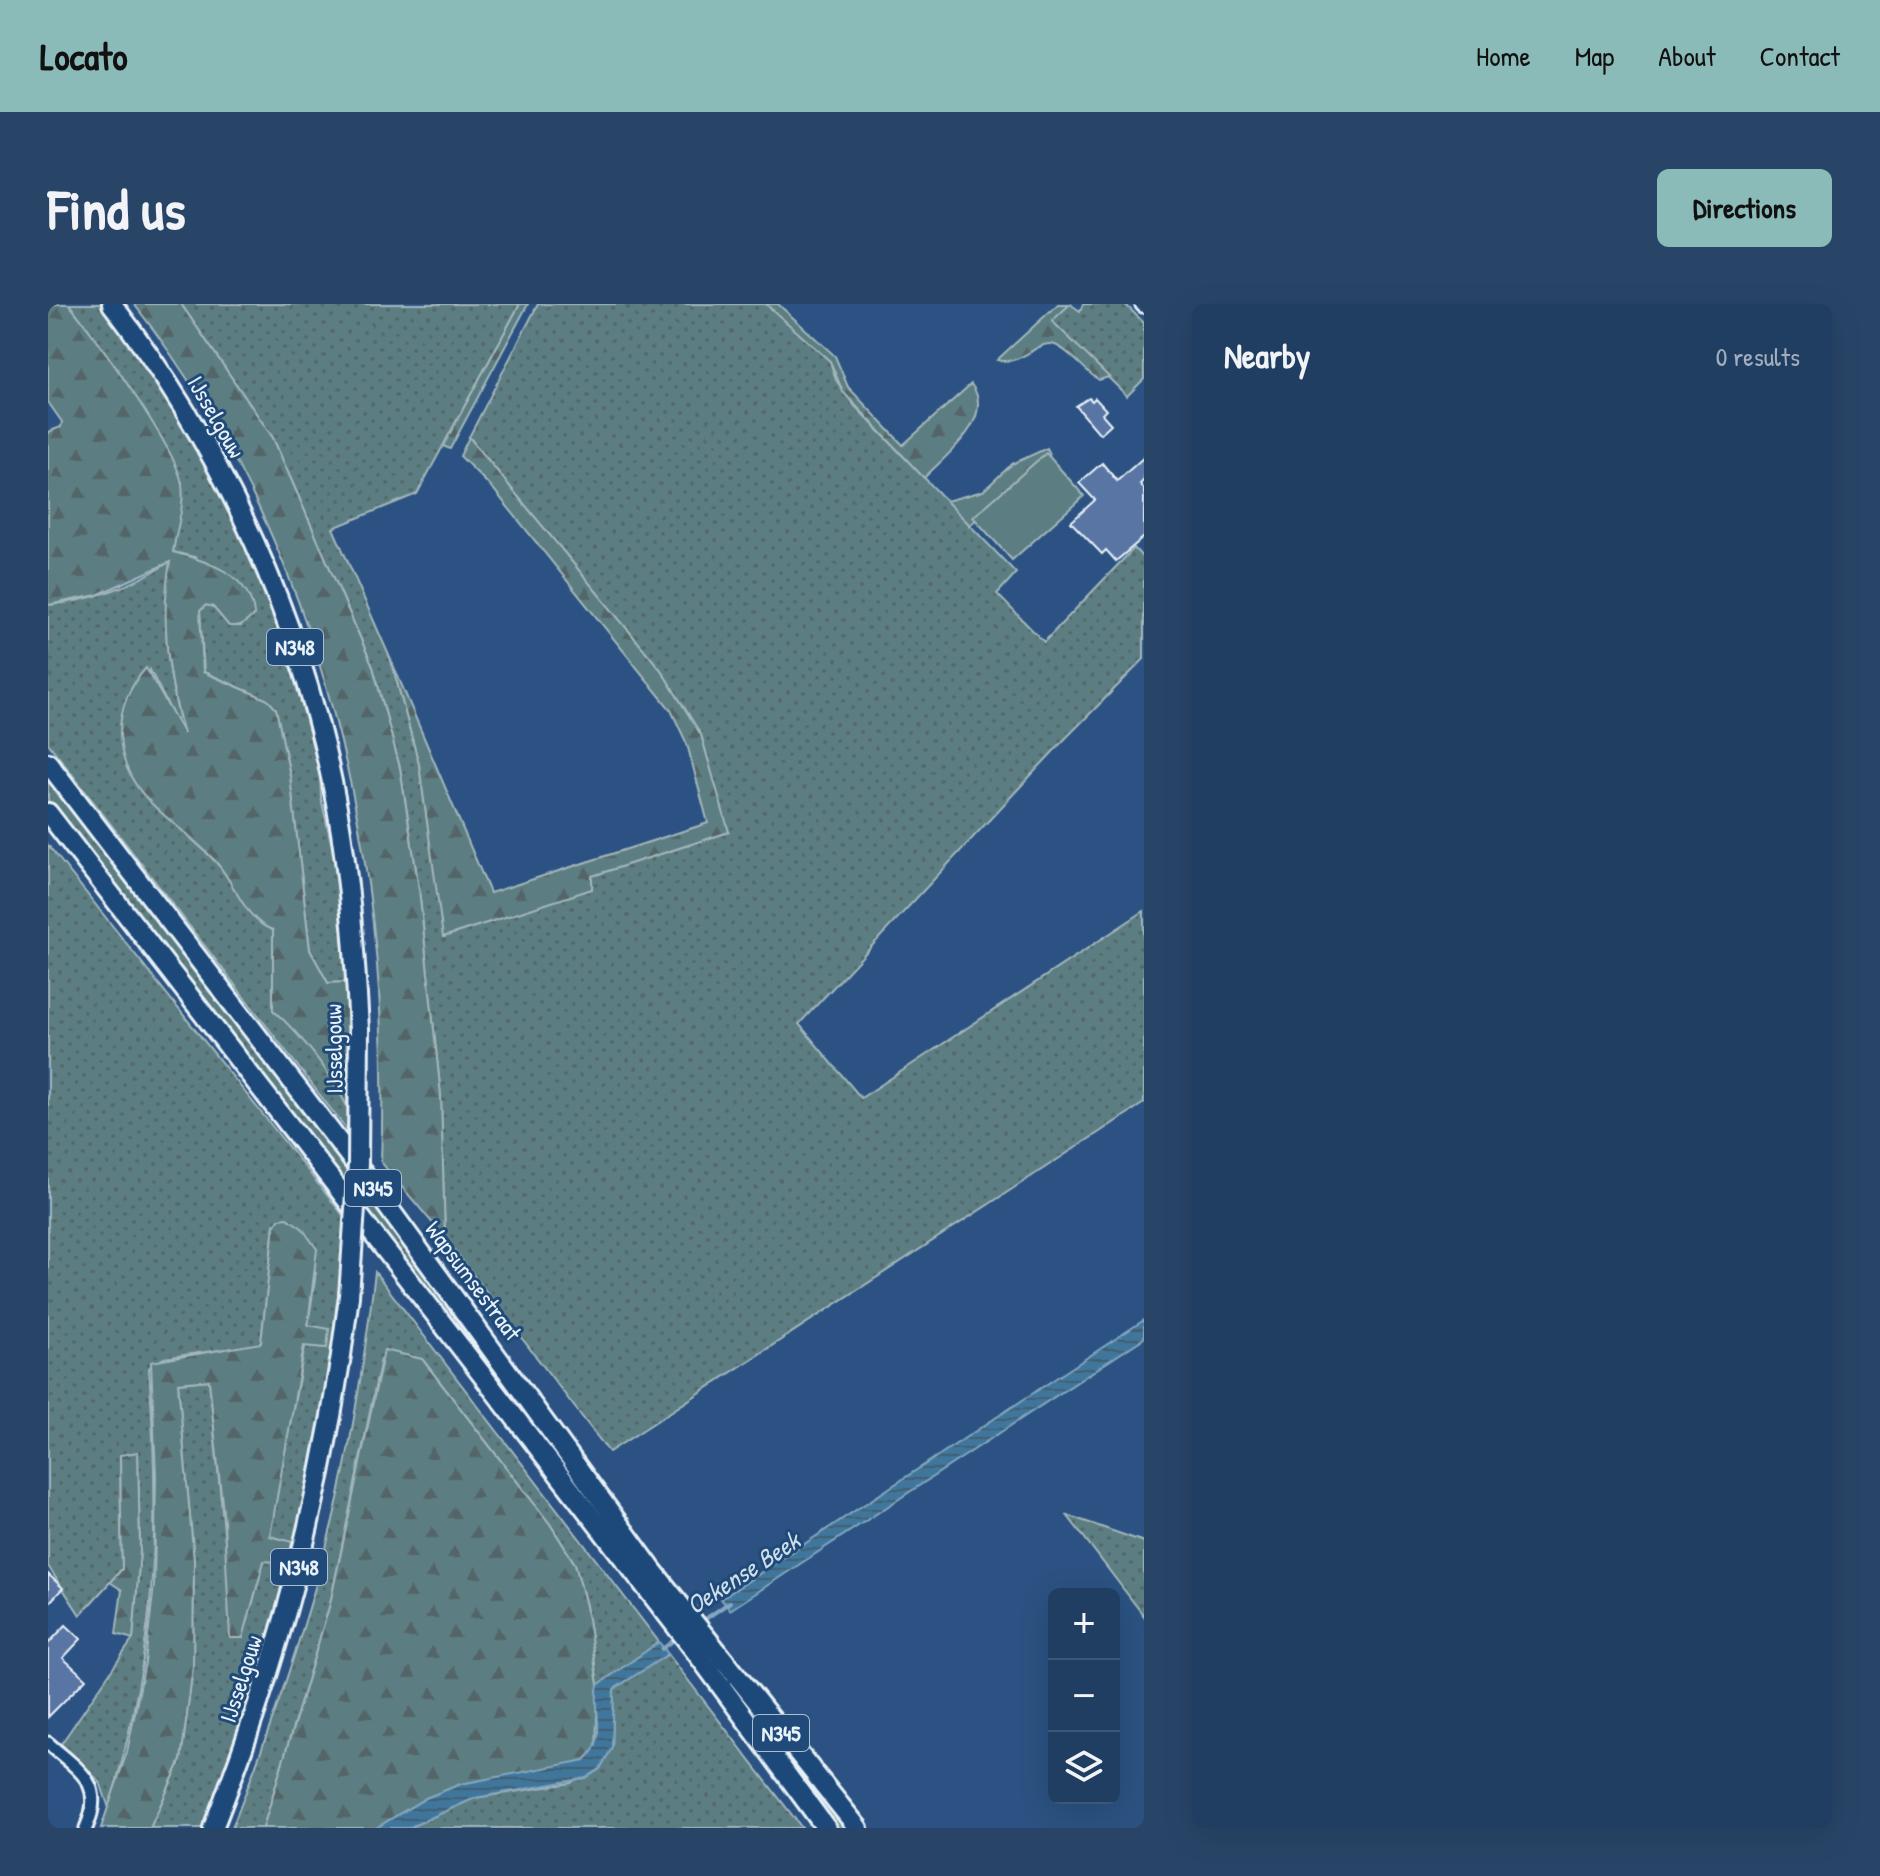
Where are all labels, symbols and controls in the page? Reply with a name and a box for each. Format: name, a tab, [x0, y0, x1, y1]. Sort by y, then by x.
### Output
text: Locato	[40, 30, 127, 82]
text: Home	[1476, 37, 1531, 75]
text: Map	[1575, 37, 1614, 75]
text: About	[1658, 37, 1716, 75]
text: Contact	[1760, 37, 1840, 75]
button: Directions	[1657, 169, 1832, 247]
text: Find us	[48, 171, 186, 246]
text: Nearby	[1224, 333, 1310, 379]
text: 0 results	[1716, 339, 1800, 374]
street label: IJsselgouw	[181, 370, 253, 463]
road number: N348	[267, 629, 323, 665]
street label: IJsselgouw	[316, 1004, 350, 1094]
road number: N345	[345, 1170, 401, 1206]
street label: Wapsumsestraat	[418, 1214, 530, 1347]
water label: Oekense Beek	[679, 1522, 808, 1622]
road number: N348	[271, 1549, 327, 1585]
map controls	[1048, 1588, 1120, 1804]
button: +	[1048, 1588, 1120, 1660]
street label: IJsselgouw	[211, 1631, 269, 1726]
button: −	[1048, 1660, 1120, 1732]
road number: N345	[753, 1715, 809, 1751]
button: layers	[1048, 1732, 1120, 1804]

